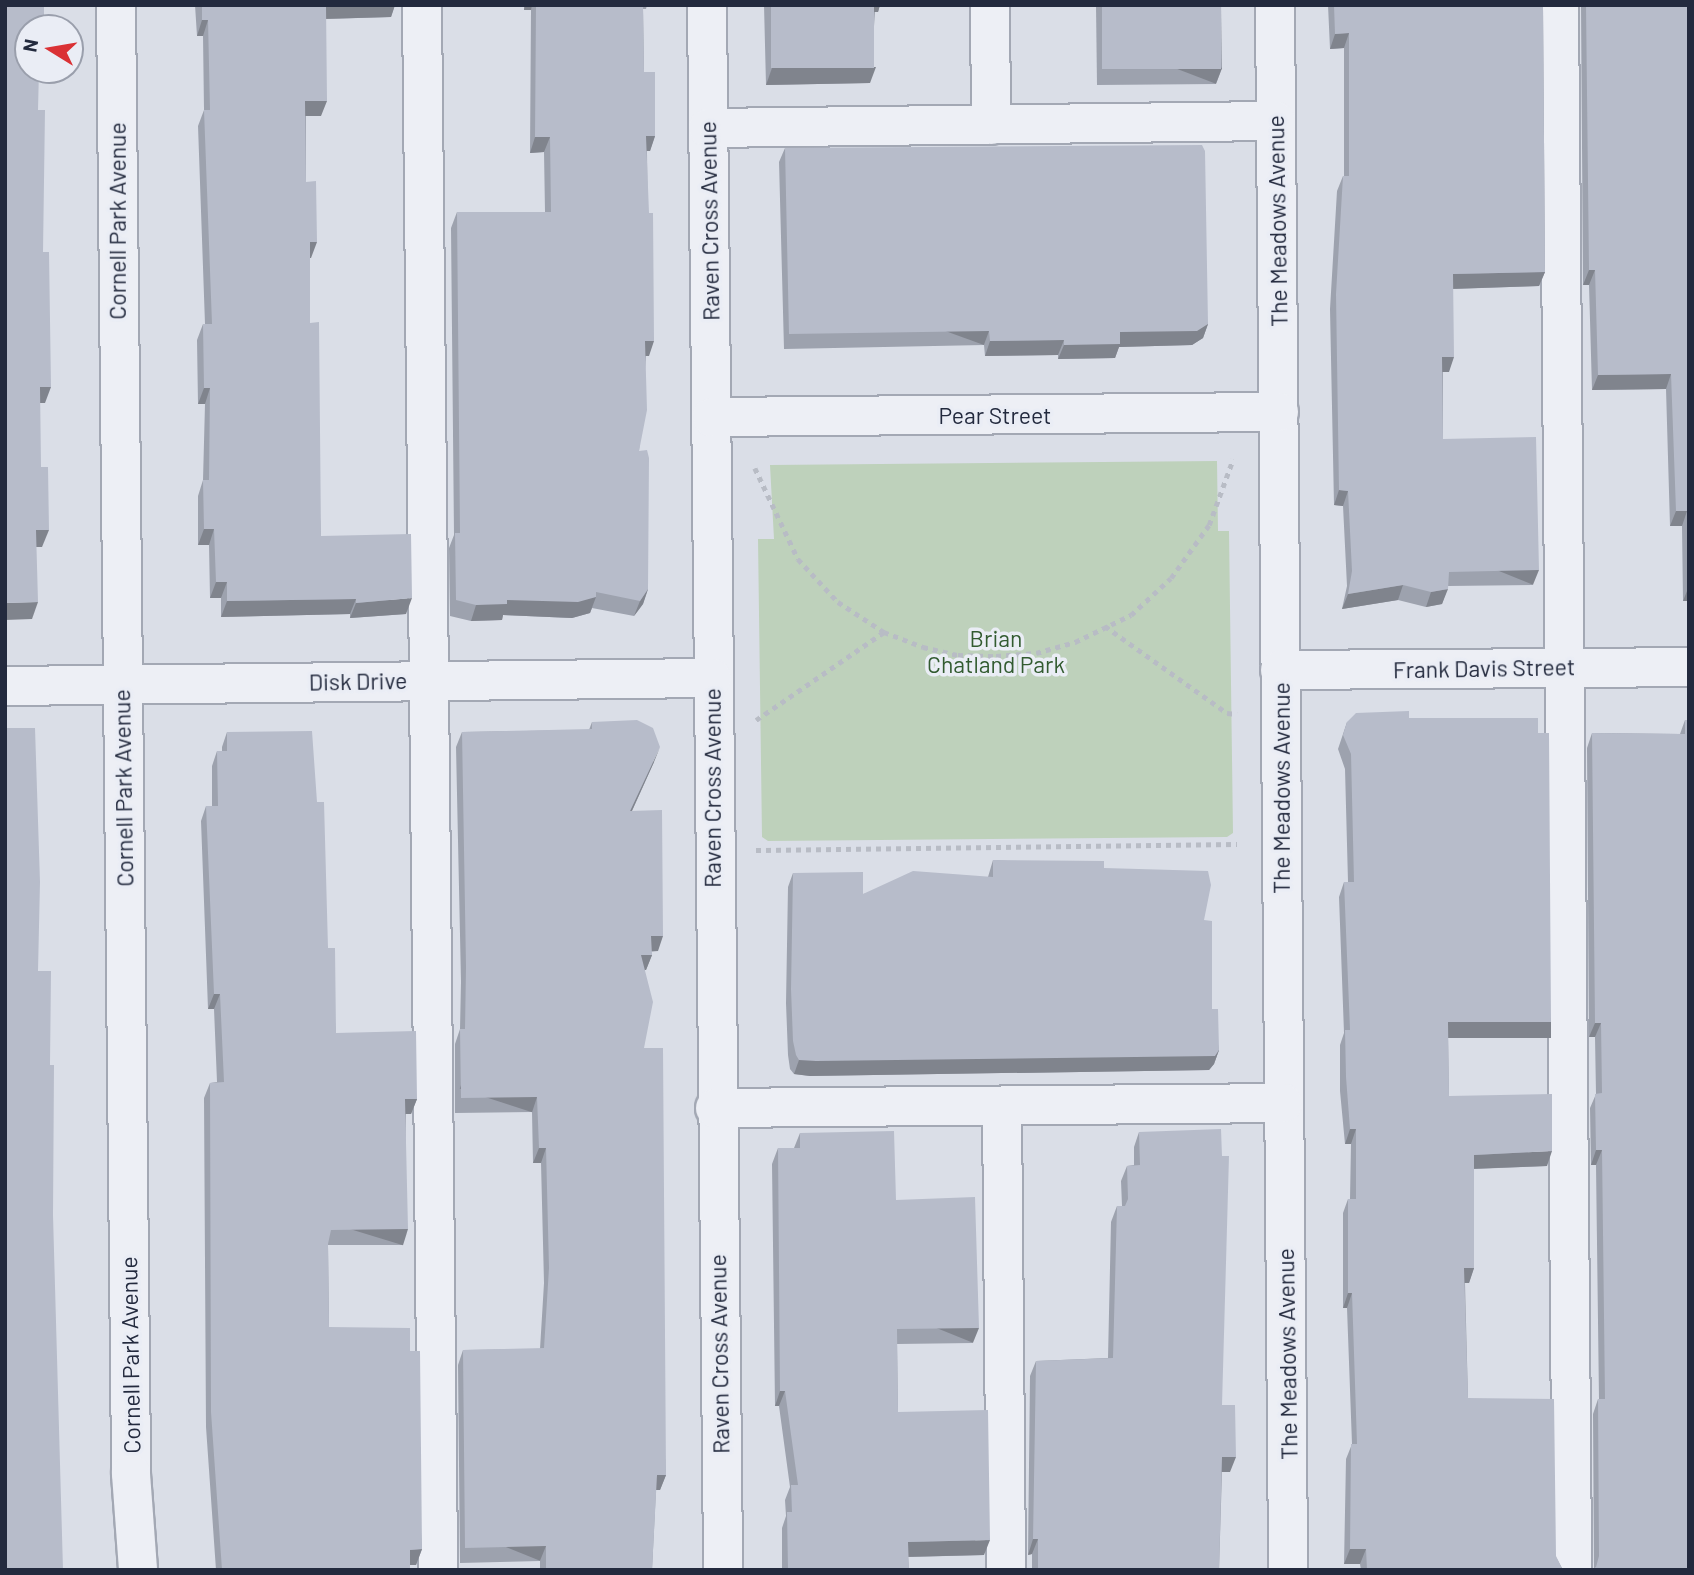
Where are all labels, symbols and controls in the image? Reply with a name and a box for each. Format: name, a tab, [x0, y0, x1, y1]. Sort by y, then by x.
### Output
north arrow	[14, 14, 84, 84]
text: N	[17, 37, 42, 54]
street label: The Meadows Avenue	[1261, 115, 1293, 327]
street label: Raven Cross Avenue	[693, 121, 725, 321]
street label: Cornell Park Avenue	[103, 122, 131, 320]
street label: Pear Street	[939, 401, 1051, 429]
park label: Brian Chatland Park	[927, 624, 1065, 678]
street label: Frank Davis Street	[1393, 653, 1575, 683]
street label: Disk Drive	[309, 666, 407, 696]
street label: The Meadows Avenue	[1267, 682, 1295, 894]
street label: Raven Cross Avenue	[698, 688, 726, 888]
street label: Cornell Park Avenue	[107, 689, 139, 887]
street label: The Meadows Avenue	[1271, 1248, 1303, 1460]
street label: Raven Cross Avenue	[703, 1254, 735, 1454]
street label: Cornell Park Avenue	[114, 1256, 146, 1454]

